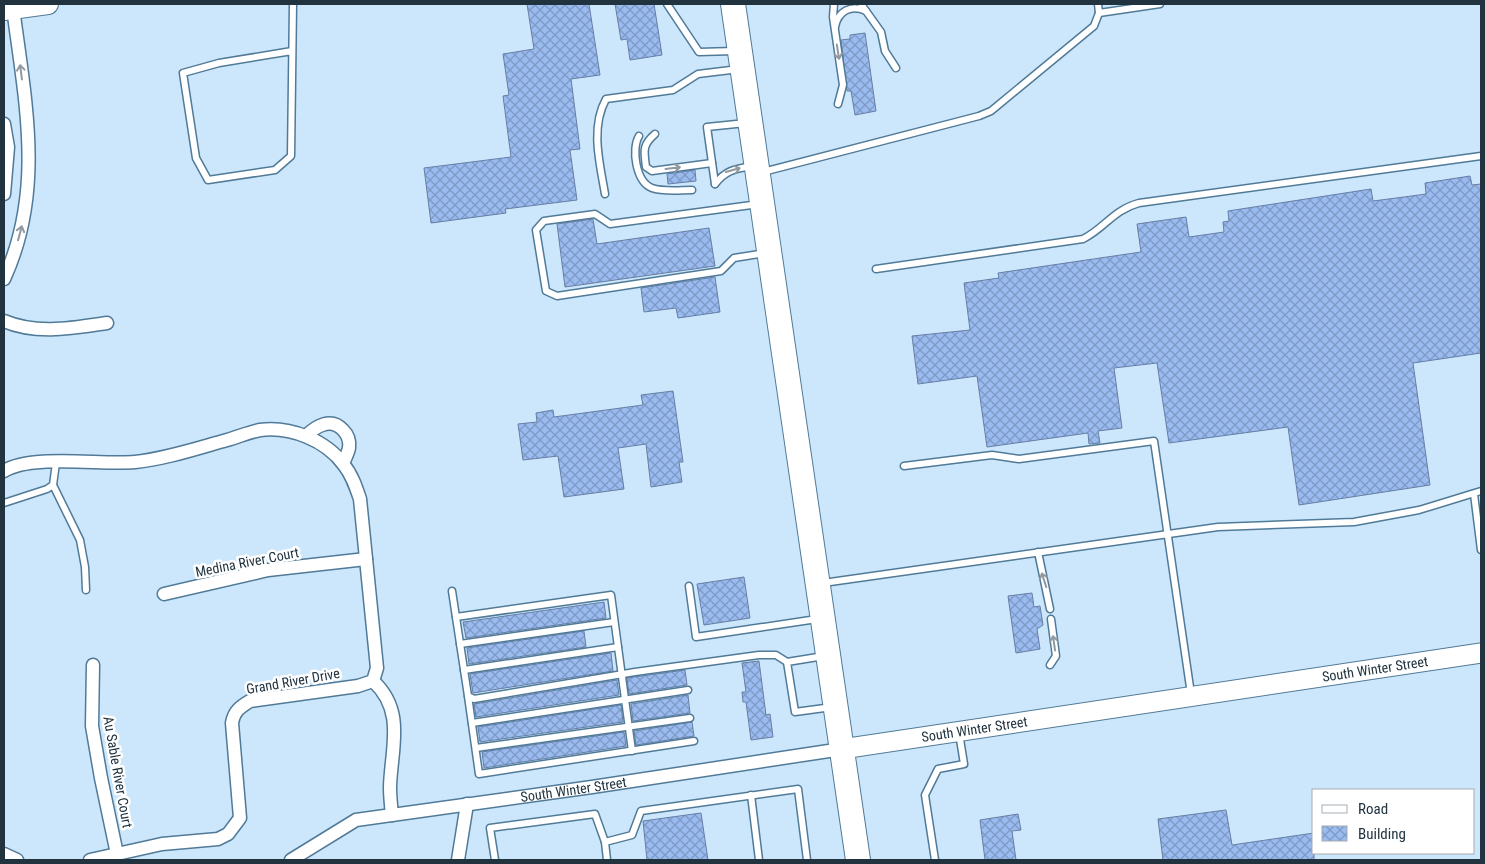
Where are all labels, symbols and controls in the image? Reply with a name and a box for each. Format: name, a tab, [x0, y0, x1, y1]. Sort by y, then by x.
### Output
one-way arrow	[833, 43, 843, 59]
one-way arrow	[16, 64, 26, 80]
one-way arrow	[665, 163, 681, 173]
one-way arrow	[725, 165, 741, 174]
one-way arrow	[16, 225, 25, 241]
street label: Medina River Court	[194, 544, 300, 580]
one-way arrow	[1039, 573, 1048, 589]
one-way arrow	[1049, 635, 1059, 651]
street label: South Winter Street	[1321, 653, 1429, 685]
street label: Grand River Drive	[245, 665, 341, 697]
street label: South Winter Street	[920, 713, 1029, 745]
street label: Au Sable River Court	[100, 715, 136, 829]
street label: South Winter Street	[520, 774, 628, 805]
legend	[1312, 789, 1475, 854]
text: Road	[1358, 800, 1388, 818]
text: Building	[1358, 825, 1406, 843]

